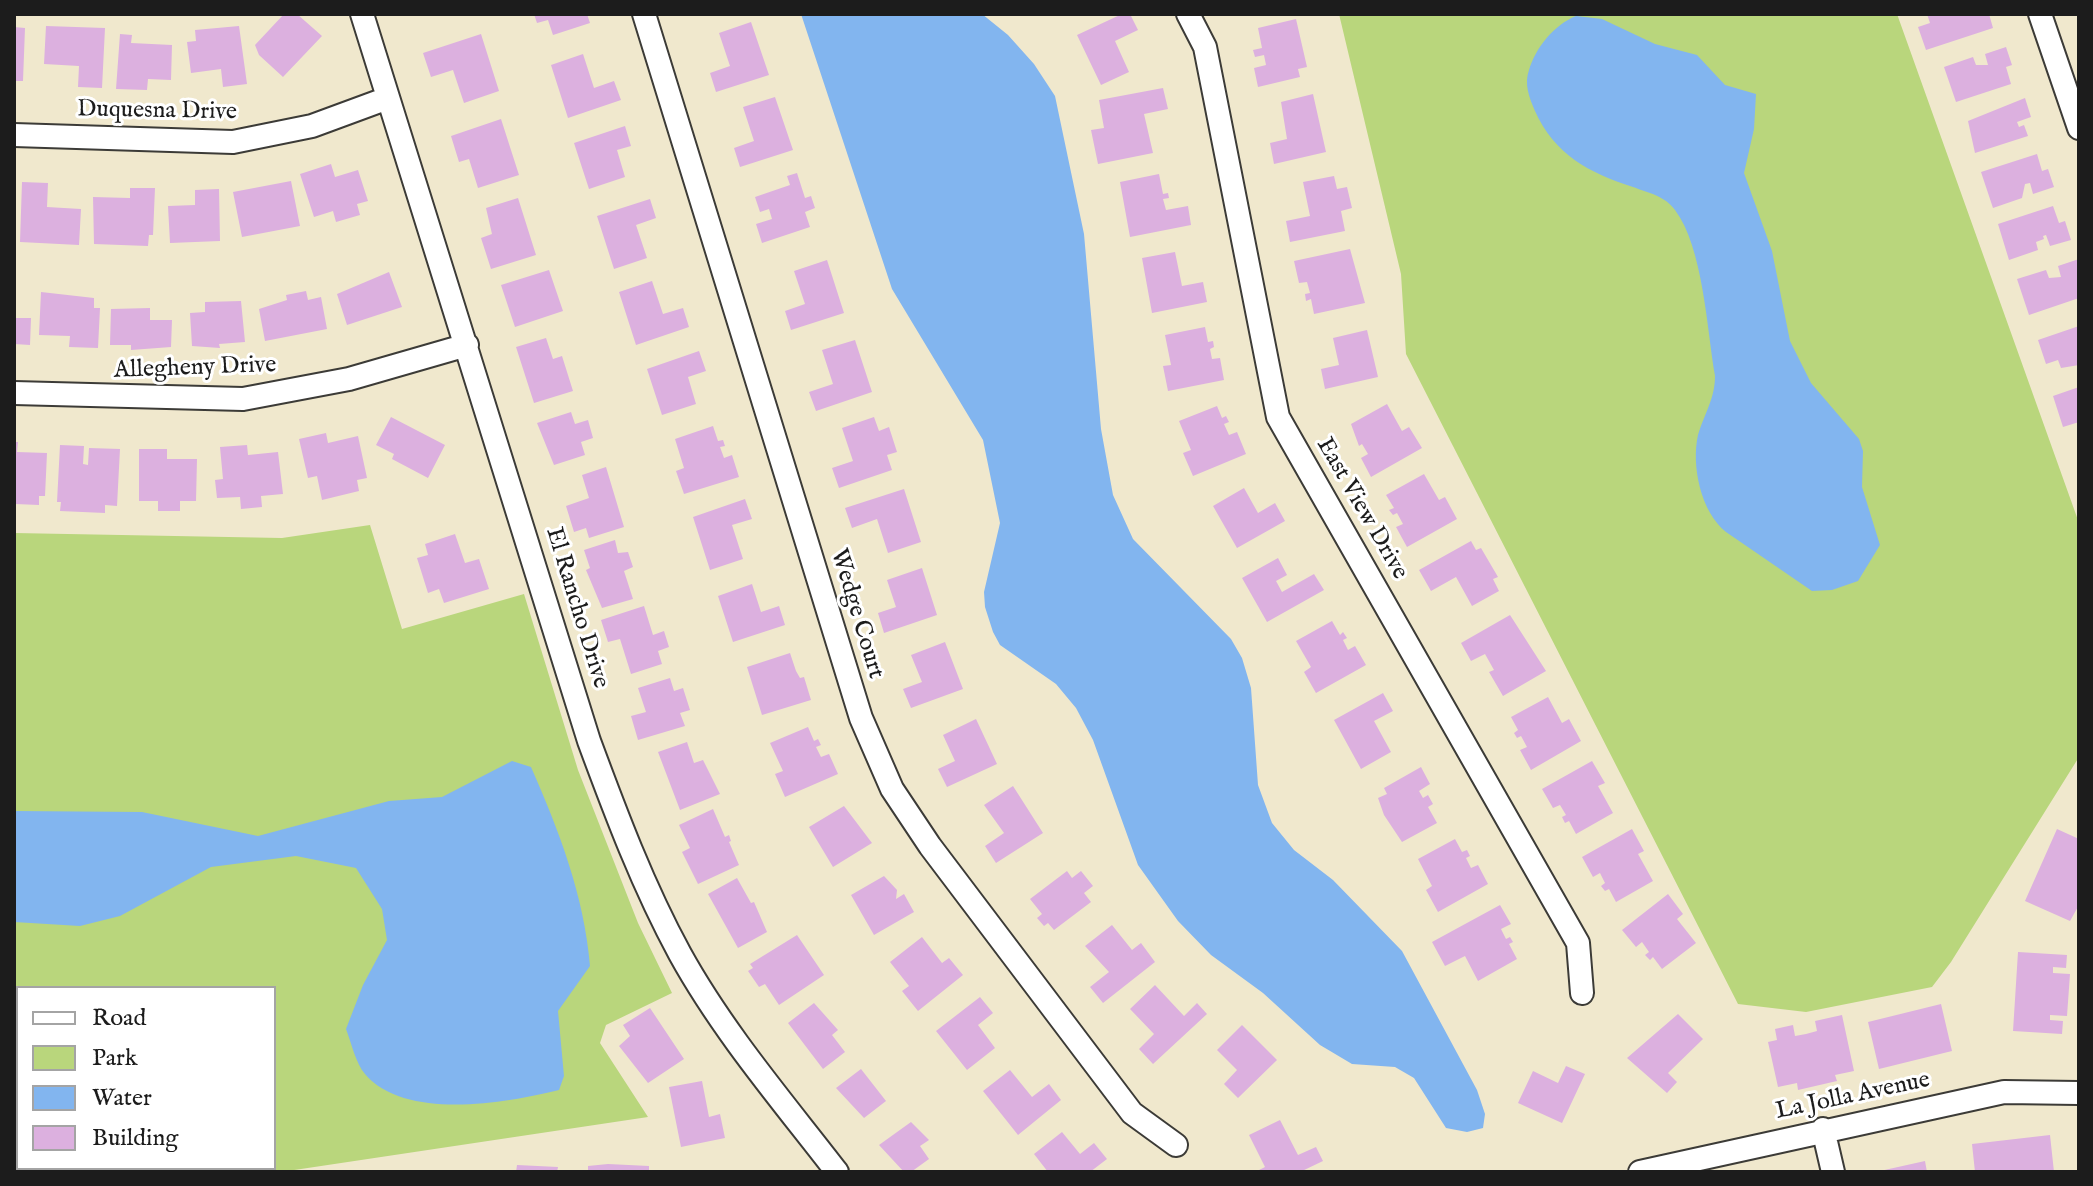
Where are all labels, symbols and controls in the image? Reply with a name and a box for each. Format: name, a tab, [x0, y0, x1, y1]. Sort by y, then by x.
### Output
street label: Duquesna Drive	[77, 96, 237, 128]
street label: Allegheny Drive	[113, 352, 277, 386]
street label: East View Drive	[1309, 433, 1413, 585]
street label: El Rancho Drive	[538, 524, 614, 692]
street label: Wedge Court	[823, 546, 889, 682]
legend	[16, 986, 276, 1170]
text: Road	[92, 1003, 146, 1034]
text: Park	[92, 1043, 138, 1074]
street label: La Jolla Avenue	[1773, 1067, 1933, 1127]
text: Water	[92, 1083, 152, 1114]
text: Building	[92, 1123, 178, 1154]

